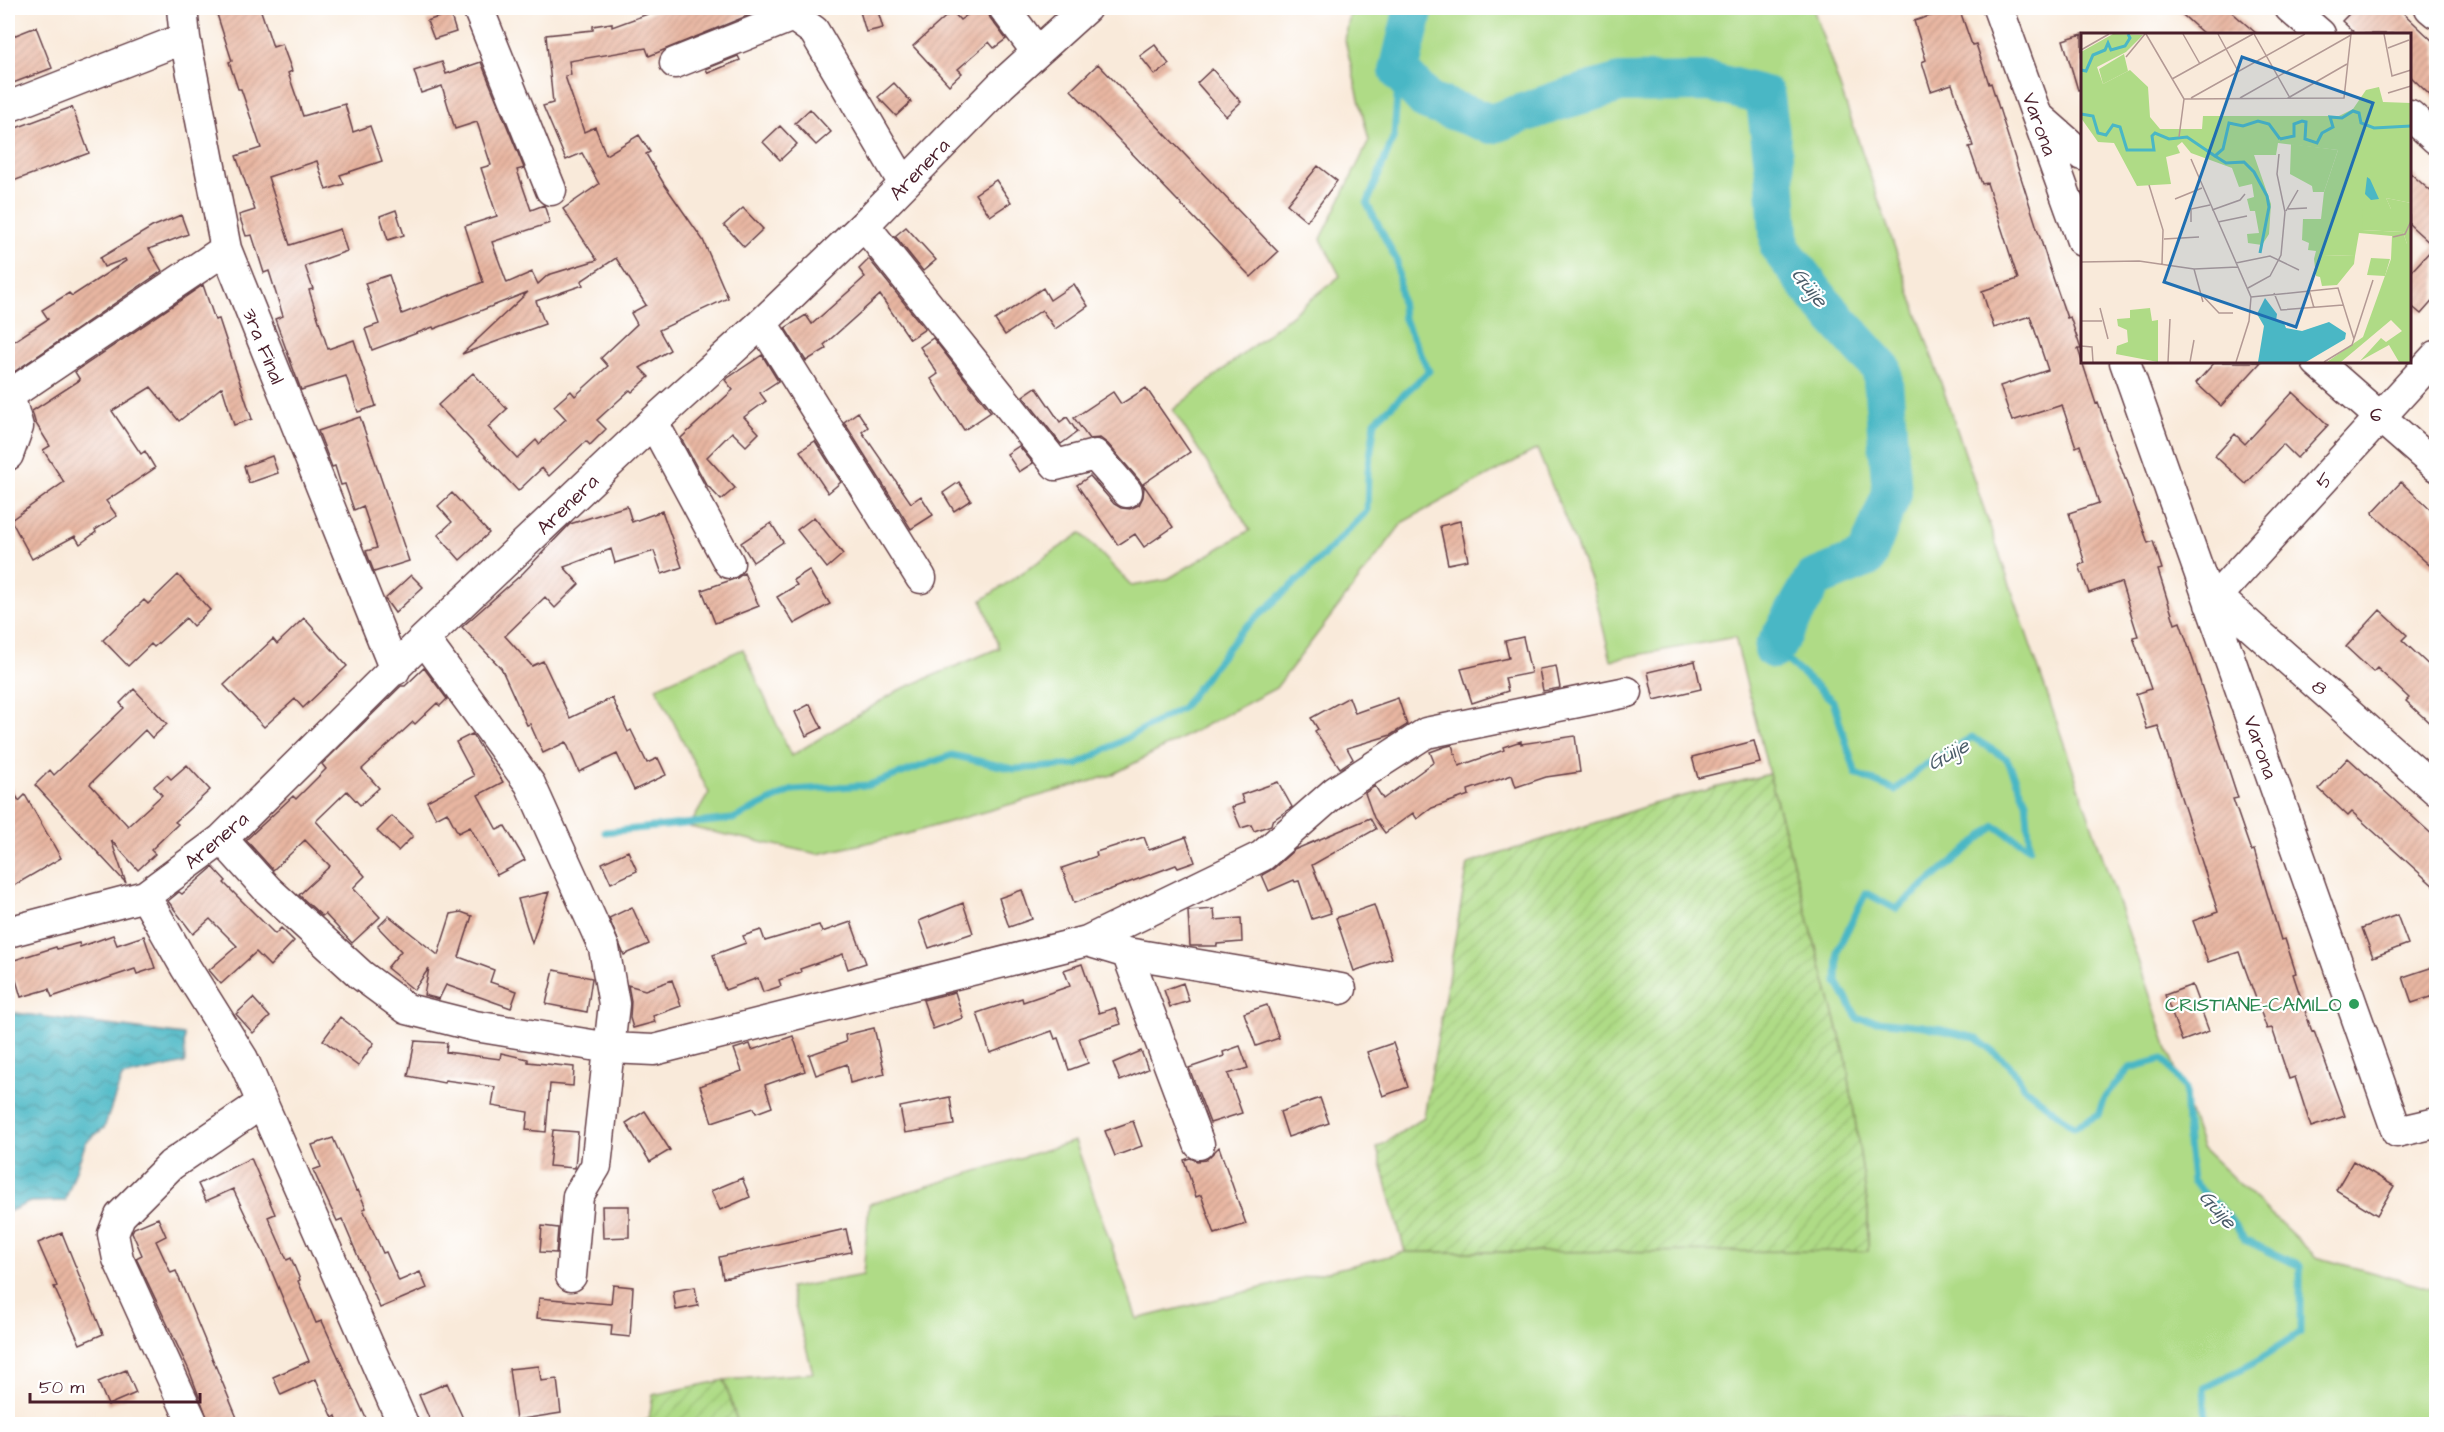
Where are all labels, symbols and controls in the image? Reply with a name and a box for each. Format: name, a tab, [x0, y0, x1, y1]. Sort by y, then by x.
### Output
inset map	[2081, 33, 2411, 363]
street label: Varona	[2015, 89, 2063, 160]
street label: Arenera	[883, 132, 956, 207]
water label: Güije	[1785, 261, 1835, 315]
street label: 3ra Final	[235, 304, 291, 389]
street label: 6	[2362, 400, 2391, 430]
street label: 5	[2310, 466, 2340, 495]
street label: Arenera	[530, 468, 605, 541]
street label: 8	[2305, 673, 2333, 703]
street label: Varona	[2236, 712, 2284, 783]
water label: Güije	[1922, 731, 1976, 777]
street label: Arenera	[178, 805, 255, 876]
place label: CRISTIANE-CAMILO	[2165, 991, 2342, 1019]
marker: CRISTIANE-CAMILO	[2347, 997, 2361, 1011]
water label: Güije	[2192, 1183, 2244, 1236]
scale bar	[30, 1366, 200, 1404]
text: 50 m	[39, 1375, 84, 1400]

